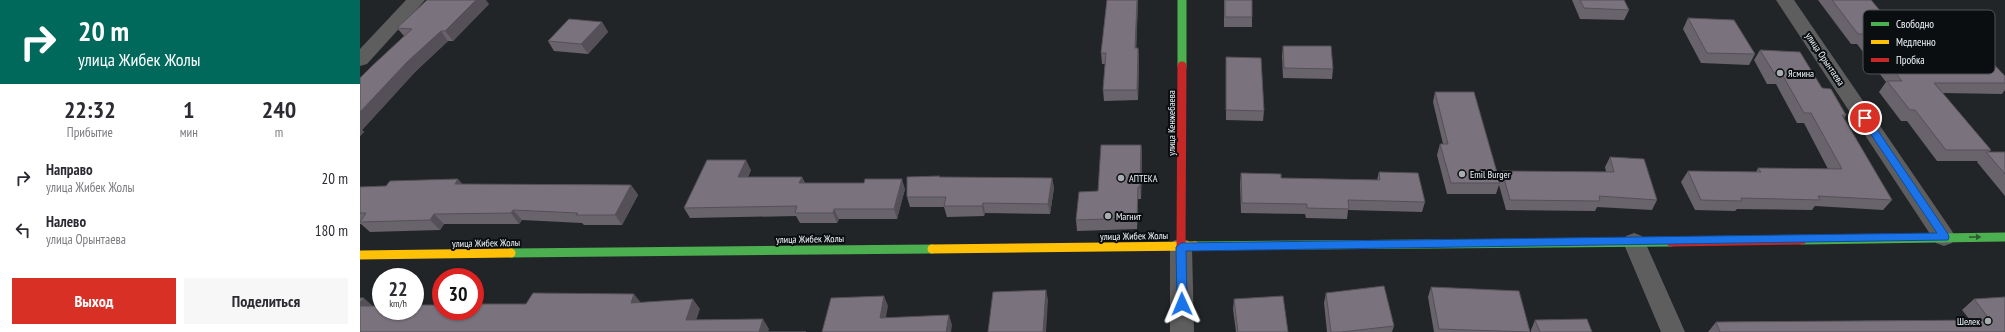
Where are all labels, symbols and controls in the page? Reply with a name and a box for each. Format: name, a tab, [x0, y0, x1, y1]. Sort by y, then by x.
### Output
legend	[1863, 10, 1995, 74]
text: 20 m	[78, 12, 129, 49]
icon: right	[12, 16, 64, 68]
text: Свободно	[1896, 17, 1934, 31]
street label: улица Орынтаева	[1802, 30, 1848, 88]
text: Медленно	[1896, 35, 1936, 49]
text: улица Жибек Жолы	[78, 48, 200, 71]
text: Пробка	[1896, 53, 1925, 67]
place label: Ясмина	[1788, 67, 1814, 80]
marker: Ясмина	[1775, 68, 1785, 78]
street label: улица Кенжебаева	[1165, 90, 1178, 156]
text: 22:32	[64, 94, 116, 125]
text: 1	[183, 94, 194, 125]
text: 240	[262, 94, 296, 125]
pin	[1848, 101, 1882, 135]
icon: arrive	[1854, 107, 1876, 129]
text: Прибытие	[67, 124, 113, 141]
text: мин	[180, 124, 198, 141]
text: m	[275, 124, 283, 141]
text: Направо	[46, 160, 93, 179]
icon: right	[12, 167, 34, 189]
place label: Emil Burger	[1470, 168, 1511, 181]
text: 20 m	[322, 169, 348, 188]
marker: Emil Burger	[1457, 169, 1467, 179]
place label: АПТЕКА	[1129, 172, 1158, 185]
marker: АПТЕКА	[1116, 173, 1126, 183]
text: улица Жибек Жолы	[46, 179, 134, 196]
place label: Магнит	[1116, 210, 1142, 223]
marker: Магнит	[1103, 211, 1113, 221]
text: Налево	[46, 212, 86, 231]
icon: left	[12, 219, 34, 241]
text: 180 m	[315, 221, 348, 240]
street label: улица Жибек Жолы	[1100, 229, 1168, 243]
text: улица Орынтаева	[46, 231, 126, 248]
street label: улица Жибек Жолы	[776, 232, 844, 246]
one-way arrow	[1969, 234, 1982, 240]
street label: улица Жибек Жолы	[452, 236, 520, 250]
speed limit sign: 30	[432, 268, 484, 320]
text: 22	[388, 276, 408, 302]
button: Выход	[12, 278, 176, 324]
button: Поделиться	[184, 278, 348, 324]
position arrow	[1161, 283, 1203, 325]
text: km/h	[389, 297, 407, 310]
place label: Шелек	[1957, 315, 1980, 328]
marker: Шелек	[1983, 316, 1993, 326]

